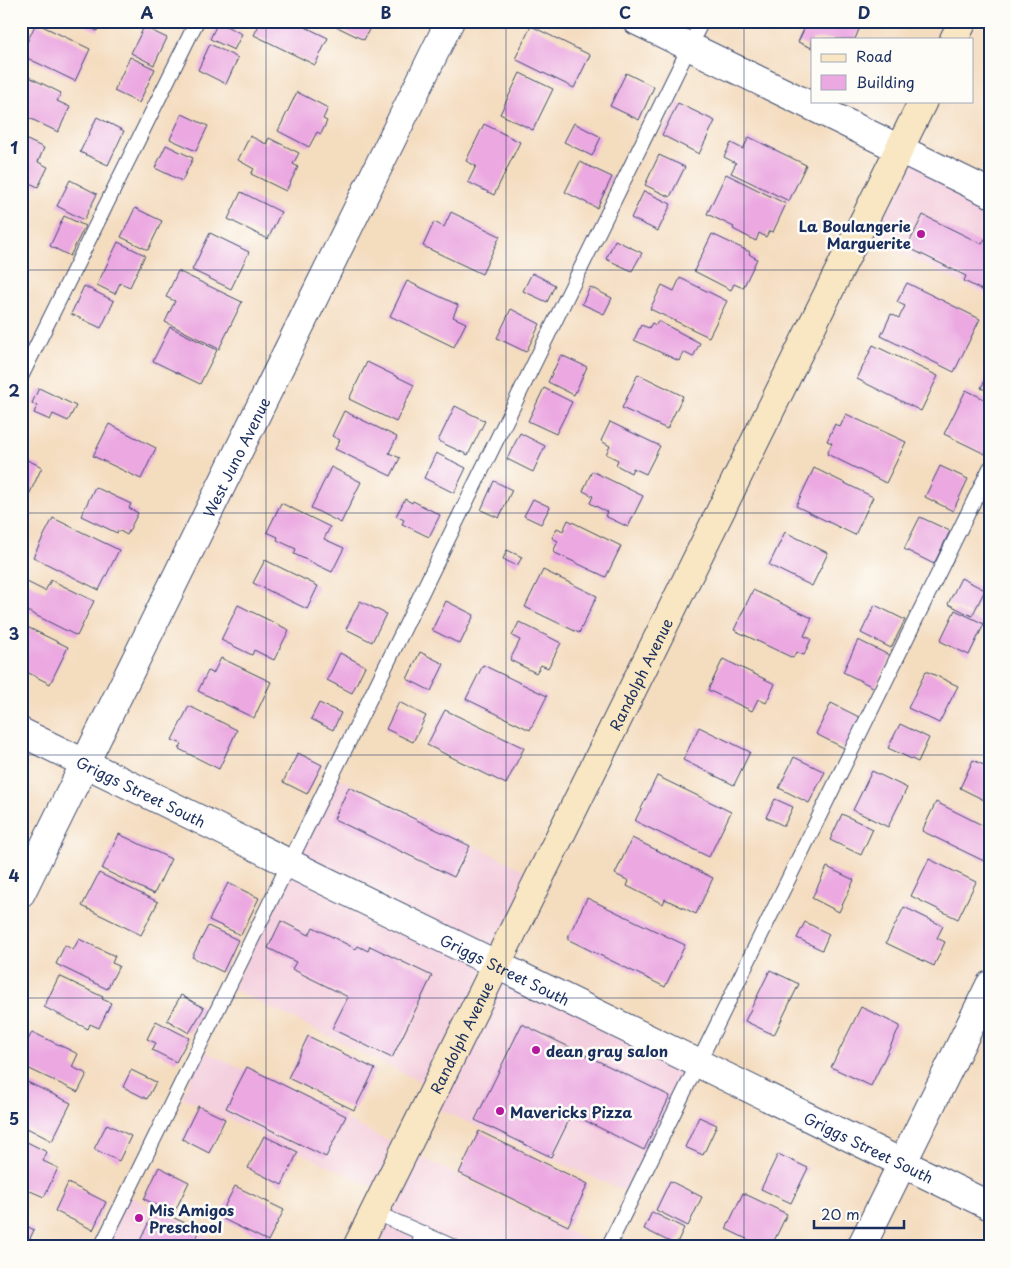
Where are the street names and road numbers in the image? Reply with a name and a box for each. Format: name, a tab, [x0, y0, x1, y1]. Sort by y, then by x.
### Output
street label: West Juno Avenue	[196, 393, 275, 521]
street label: Randolph Avenue	[602, 614, 678, 734]
street label: Griggs Street South	[73, 749, 210, 832]
street label: Griggs Street South	[436, 927, 574, 1010]
street label: Randolph Avenue	[423, 977, 498, 1097]
street label: Griggs Street South	[800, 1105, 938, 1188]

